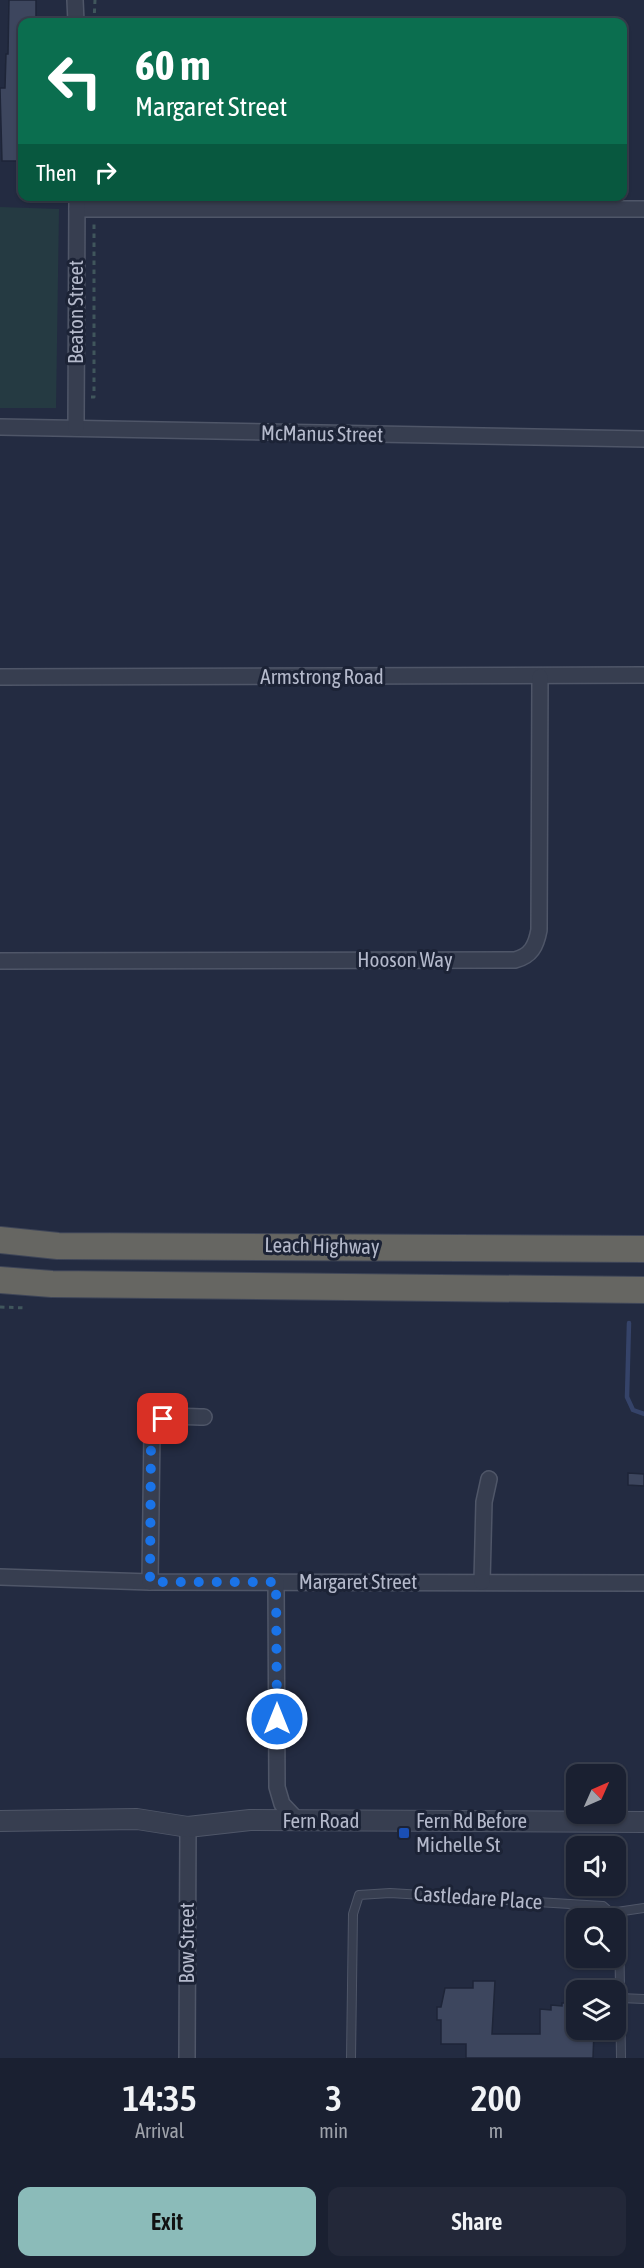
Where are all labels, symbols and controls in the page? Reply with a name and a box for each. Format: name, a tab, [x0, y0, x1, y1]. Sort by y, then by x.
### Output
text: 60 m	[135, 41, 210, 89]
icon: left	[36, 42, 114, 120]
text: Margaret Street	[135, 91, 287, 122]
icon: right	[89, 156, 122, 189]
text: Then	[36, 160, 77, 186]
street label: Beaton Street	[63, 260, 87, 364]
street label: McManus Street	[261, 420, 383, 446]
street label: Armstrong Road	[260, 664, 384, 688]
street label: Hooson Way	[357, 947, 453, 971]
street label: Leach Highway	[264, 1232, 380, 1258]
pin	[137, 1393, 188, 1444]
icon: arrive	[146, 1402, 179, 1435]
street label: Margaret Street	[299, 1569, 417, 1593]
position arrow	[245, 1687, 309, 1751]
north arrow	[566, 1764, 626, 1824]
map controls	[566, 1764, 626, 2040]
street label: Fern Road	[283, 1808, 359, 1832]
place label: Fern Rd Before Michelle St	[416, 1808, 527, 1856]
marker: Fern Rd Before Michelle St	[397, 1826, 411, 1840]
button: sound	[566, 1836, 626, 1896]
street label: Castledare Place	[413, 1881, 543, 1913]
street label: Bow Street	[174, 1902, 198, 1984]
button: search	[566, 1908, 626, 1968]
button: layers	[566, 1980, 626, 2040]
text: 14:35	[123, 2077, 197, 2119]
text: 3	[325, 2077, 342, 2119]
text: 200	[471, 2077, 521, 2119]
text: Arrival	[135, 2119, 184, 2142]
text: min	[319, 2119, 348, 2142]
text: m	[489, 2119, 503, 2142]
button: Exit	[18, 2187, 316, 2256]
button: Share	[328, 2187, 626, 2256]

